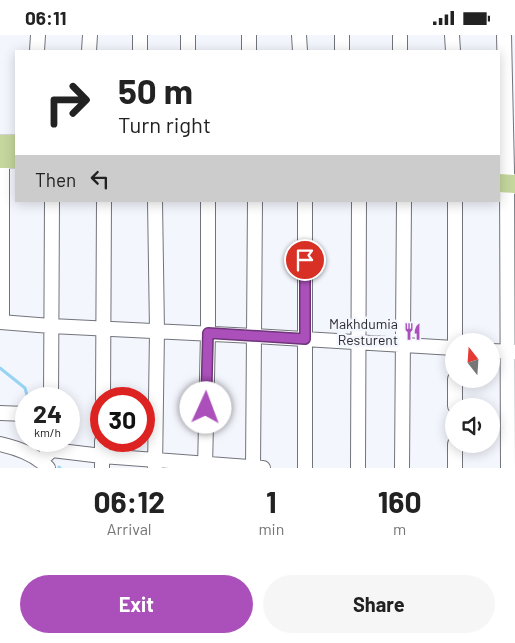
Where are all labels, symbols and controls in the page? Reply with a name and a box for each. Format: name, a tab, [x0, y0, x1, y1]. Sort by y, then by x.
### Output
text: 06:11	[25, 6, 67, 29]
text: 50 m	[118, 69, 193, 111]
icon: right	[35, 70, 100, 135]
text: Turn right	[118, 111, 211, 137]
icon: left	[86, 165, 114, 193]
text: Then	[35, 168, 76, 191]
pin	[284, 239, 326, 281]
icon: arrive	[291, 246, 319, 274]
place label: Makhdumia Resturent	[329, 315, 398, 348]
restaurant icon: Makhdumia Resturent	[402, 322, 422, 342]
north arrow	[445, 333, 500, 387]
map controls	[445, 333, 500, 453]
position arrow	[179, 381, 231, 433]
speed limit sign: 30	[90, 387, 155, 452]
text: 24	[33, 398, 62, 428]
button: sound	[445, 398, 500, 453]
text: km/h	[34, 425, 61, 439]
text: 06:12	[93, 483, 165, 519]
text: 1	[266, 483, 277, 519]
text: 160	[378, 483, 422, 519]
text: Arrival	[107, 519, 152, 538]
text: min	[258, 519, 284, 538]
text: m	[393, 519, 406, 538]
button: Exit	[20, 575, 253, 633]
button: Share	[263, 575, 495, 633]

